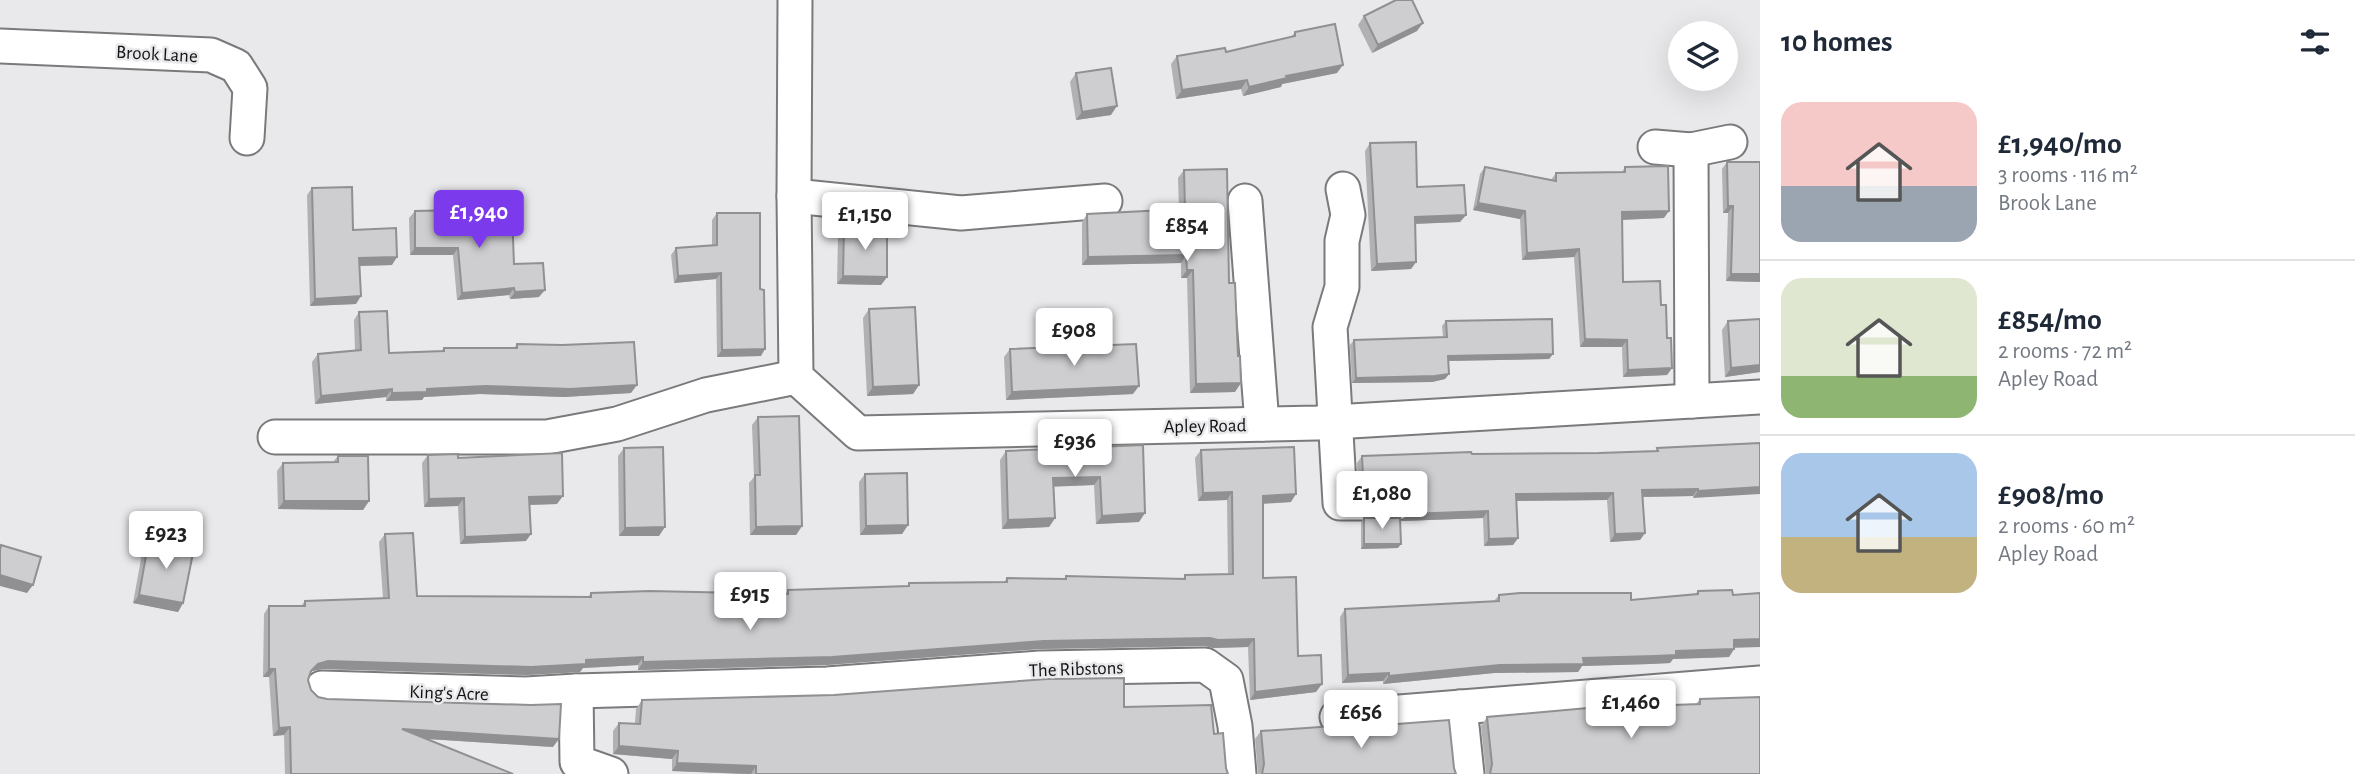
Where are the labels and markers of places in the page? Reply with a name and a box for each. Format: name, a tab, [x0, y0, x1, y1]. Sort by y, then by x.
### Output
pin: £1,940	[422, 190, 536, 250]
pin: £1,150	[808, 192, 922, 252]
pin: £854	[1146, 204, 1228, 263]
pin: £908	[1033, 308, 1115, 368]
pin: £936	[1034, 420, 1116, 479]
pin: £1,080	[1325, 472, 1439, 531]
pin: £923	[125, 512, 207, 571]
pin: £915	[709, 572, 791, 632]
pin: £1,460	[1574, 680, 1688, 740]
pin: £656	[1320, 690, 1402, 750]

